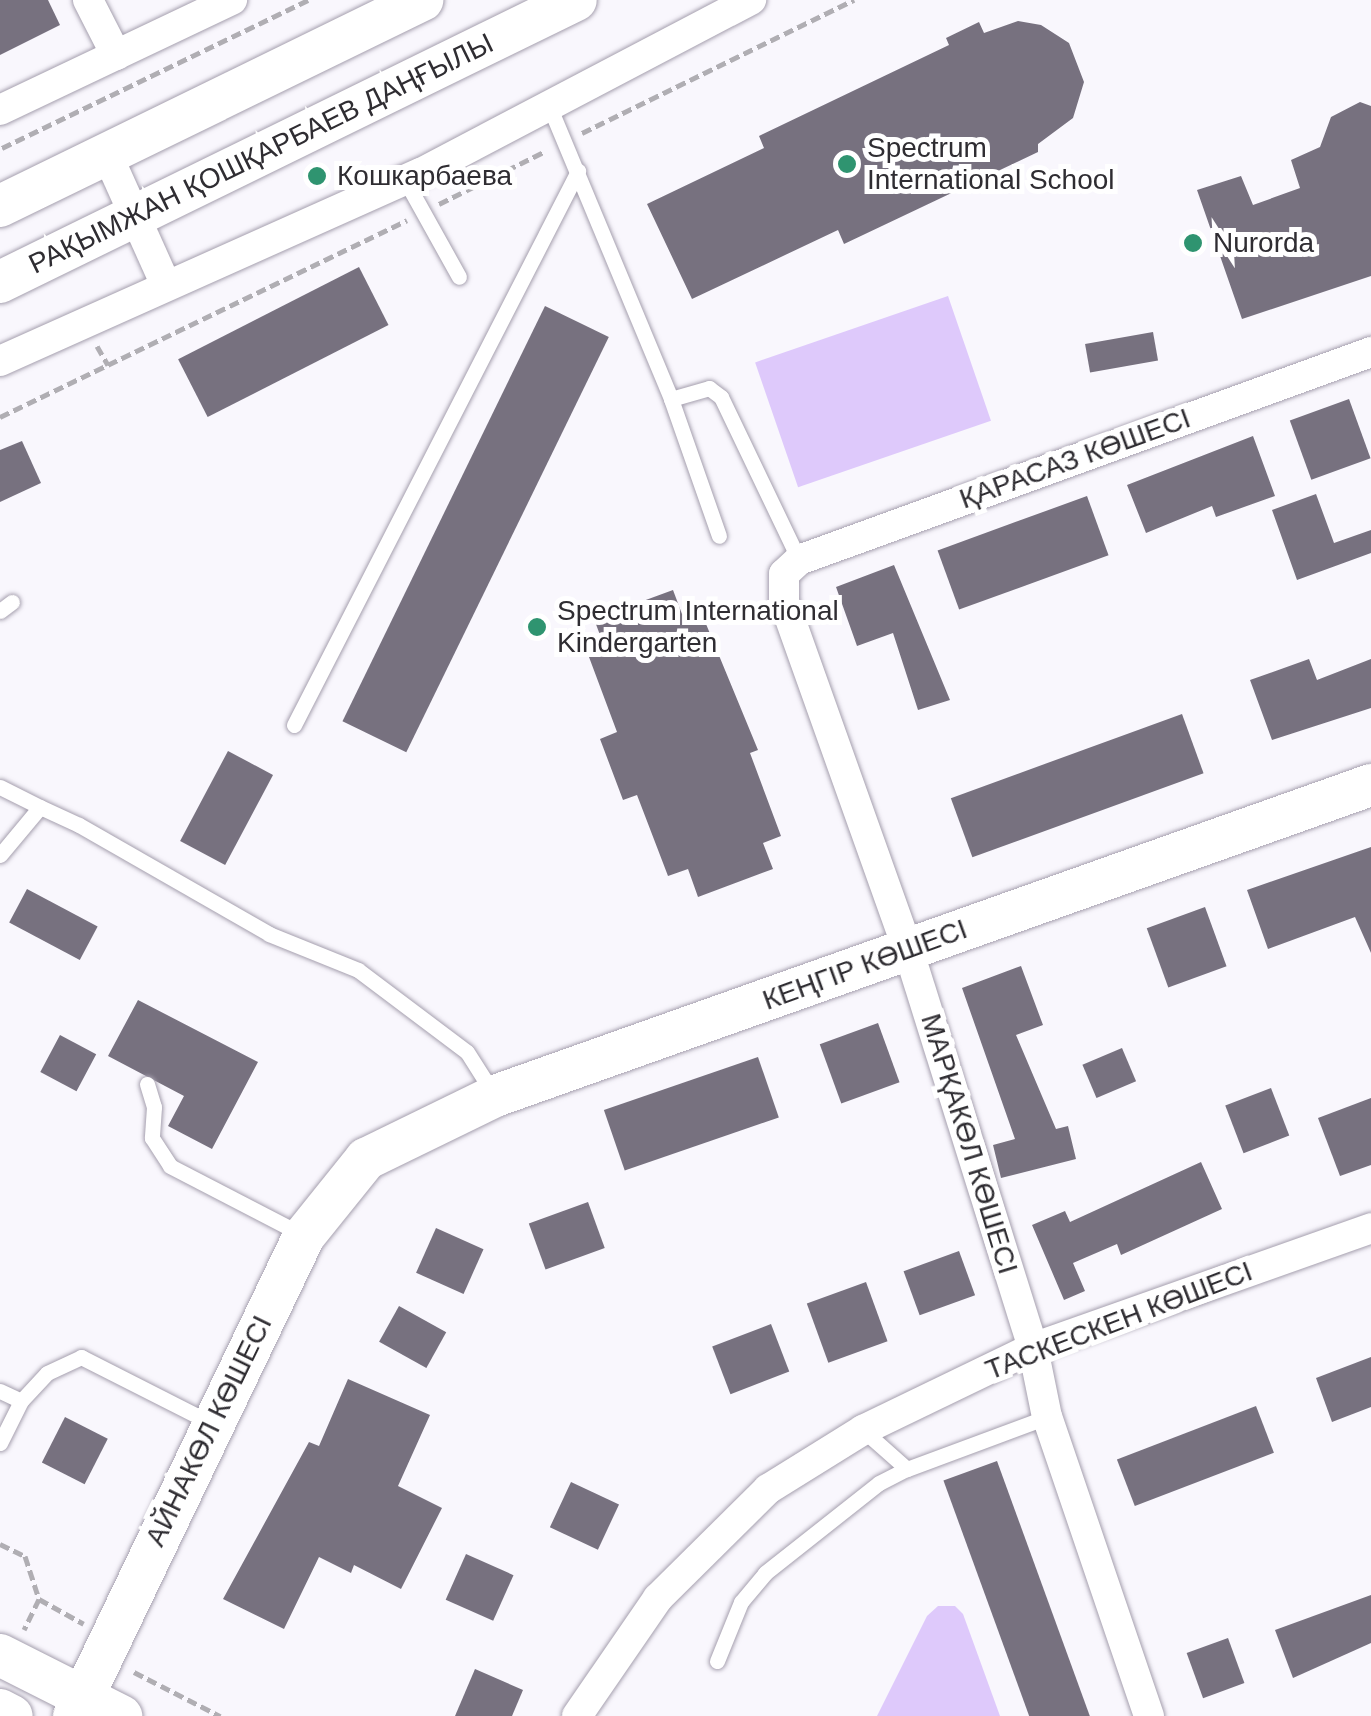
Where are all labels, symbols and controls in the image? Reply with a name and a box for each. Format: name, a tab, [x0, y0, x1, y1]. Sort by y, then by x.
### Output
street label: РАҚЫМЖАН ҚОШҚАРБАЕВ ДАҢҒЫЛЫ	[23, 27, 499, 281]
place label: Spectrum International School	[867, 131, 1115, 197]
marker: Spectrum International School	[836, 153, 858, 175]
place label: Кошкарбаева	[337, 159, 512, 193]
marker: Кошкарбаева	[306, 165, 328, 187]
place label: Nurorda	[1213, 226, 1314, 260]
marker: Nurorda	[1182, 232, 1204, 254]
street label: ҚАРАСАЗ КӨШЕСІ	[955, 402, 1195, 516]
place label: Spectrum International Kindergarten	[557, 594, 839, 660]
marker: Spectrum International Kindergarten	[526, 616, 548, 638]
street label: КЕҢГІР КӨШЕСІ	[758, 912, 972, 1018]
street label: МАРҚАКӨЛ КӨШЕСІ	[913, 1010, 1025, 1278]
street label: ТАСКЕСКЕН КӨШЕСІ	[981, 1255, 1257, 1387]
street label: АЙНАКӨЛ КӨШЕСІ	[139, 1310, 279, 1552]

